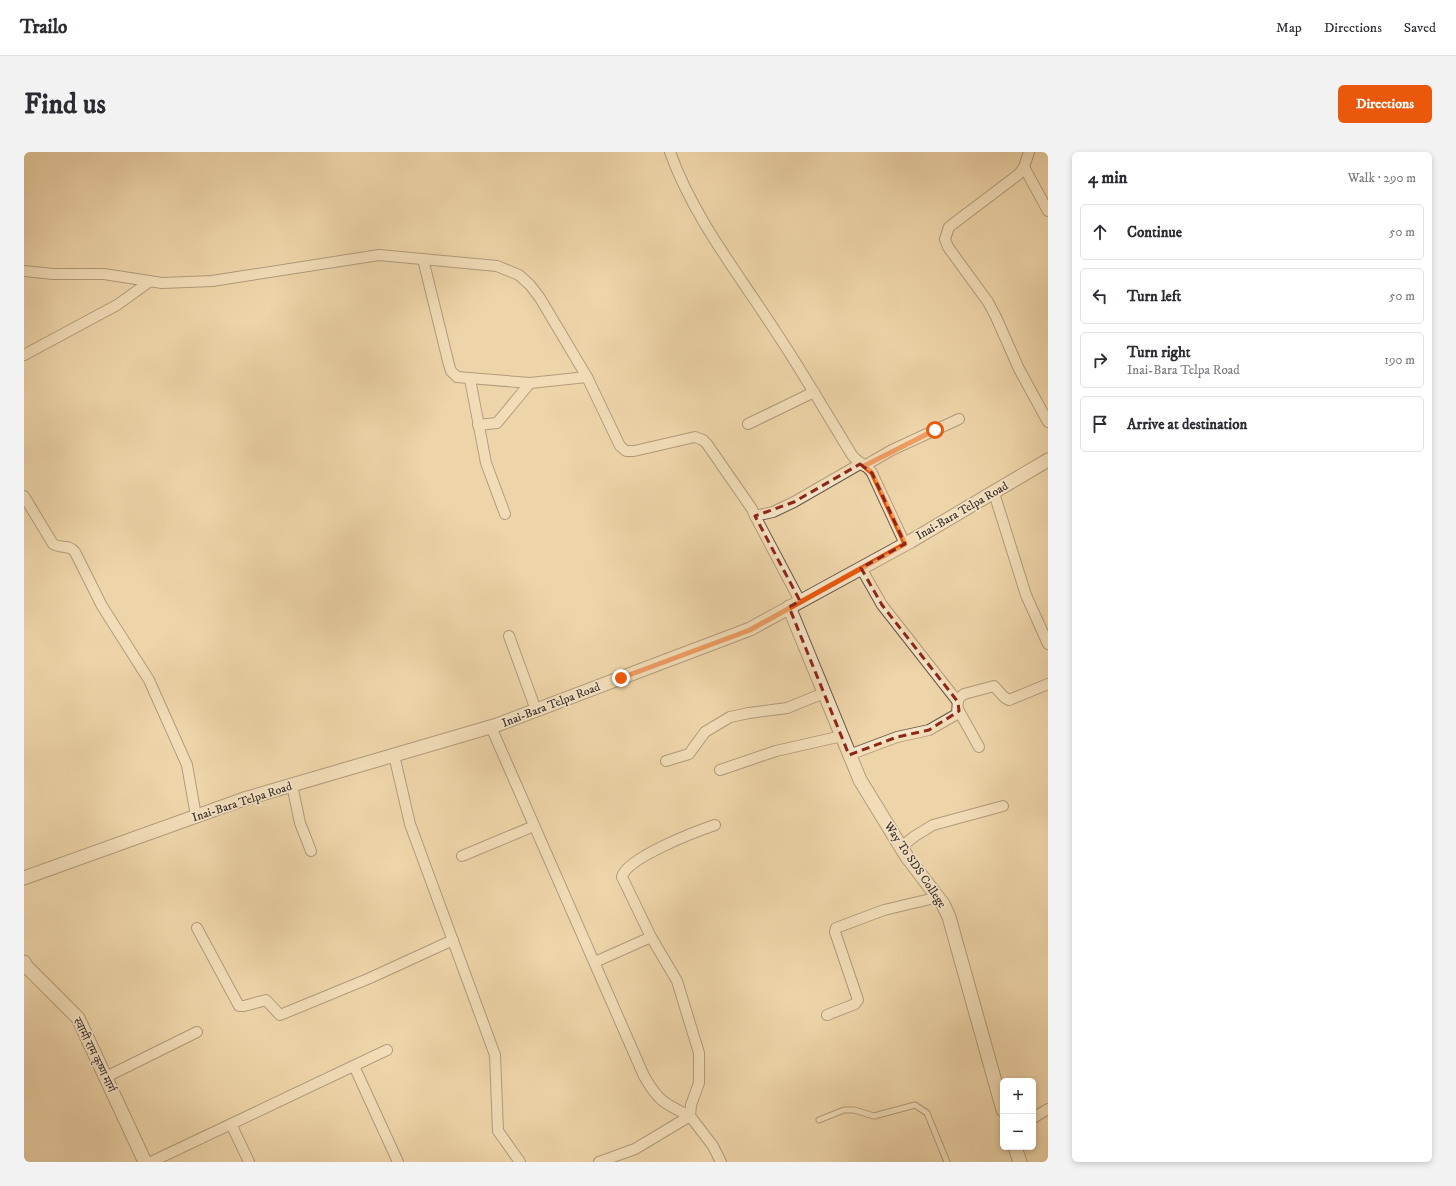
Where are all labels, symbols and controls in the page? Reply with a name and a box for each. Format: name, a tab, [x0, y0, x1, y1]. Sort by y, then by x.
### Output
text: Trailo	[20, 16, 67, 39]
text: Map	[1276, 19, 1302, 37]
text: Directions	[1324, 19, 1382, 37]
text: Saved	[1404, 19, 1436, 37]
button: Directions	[1338, 85, 1432, 123]
text: Find us	[24, 87, 106, 122]
text: 4 min	[1088, 167, 1127, 189]
text: Walk · 290 m	[1348, 170, 1416, 186]
icon: ahead	[1089, 221, 1111, 243]
text: Continue	[1127, 223, 1182, 242]
text: 50 m	[1389, 224, 1415, 240]
icon: left	[1089, 285, 1111, 307]
text: Turn left	[1127, 287, 1181, 306]
text: 50 m	[1389, 288, 1415, 304]
text: Turn right	[1127, 343, 1190, 362]
icon: right	[1089, 349, 1111, 371]
text: 190 m	[1384, 352, 1415, 368]
text: Inai-Bara Telpa Road	[1127, 362, 1240, 378]
icon: arrive	[1089, 413, 1111, 435]
text: Arrive at destination	[1127, 415, 1247, 434]
route start	[926, 421, 944, 439]
street label: Inai-Bara Telpa Road	[913, 478, 1011, 544]
route end	[612, 669, 630, 687]
street label: Inai-Bara Telpa Road	[500, 679, 602, 731]
street label: Inai-Bara Telpa Road	[190, 779, 294, 825]
street label: Way To SDS College	[880, 818, 949, 911]
street label: स्वामी राम कृष्ण मार्ग	[69, 1014, 120, 1096]
map controls	[1000, 1078, 1036, 1150]
button: +	[1000, 1078, 1036, 1114]
button: −	[1000, 1114, 1036, 1150]

